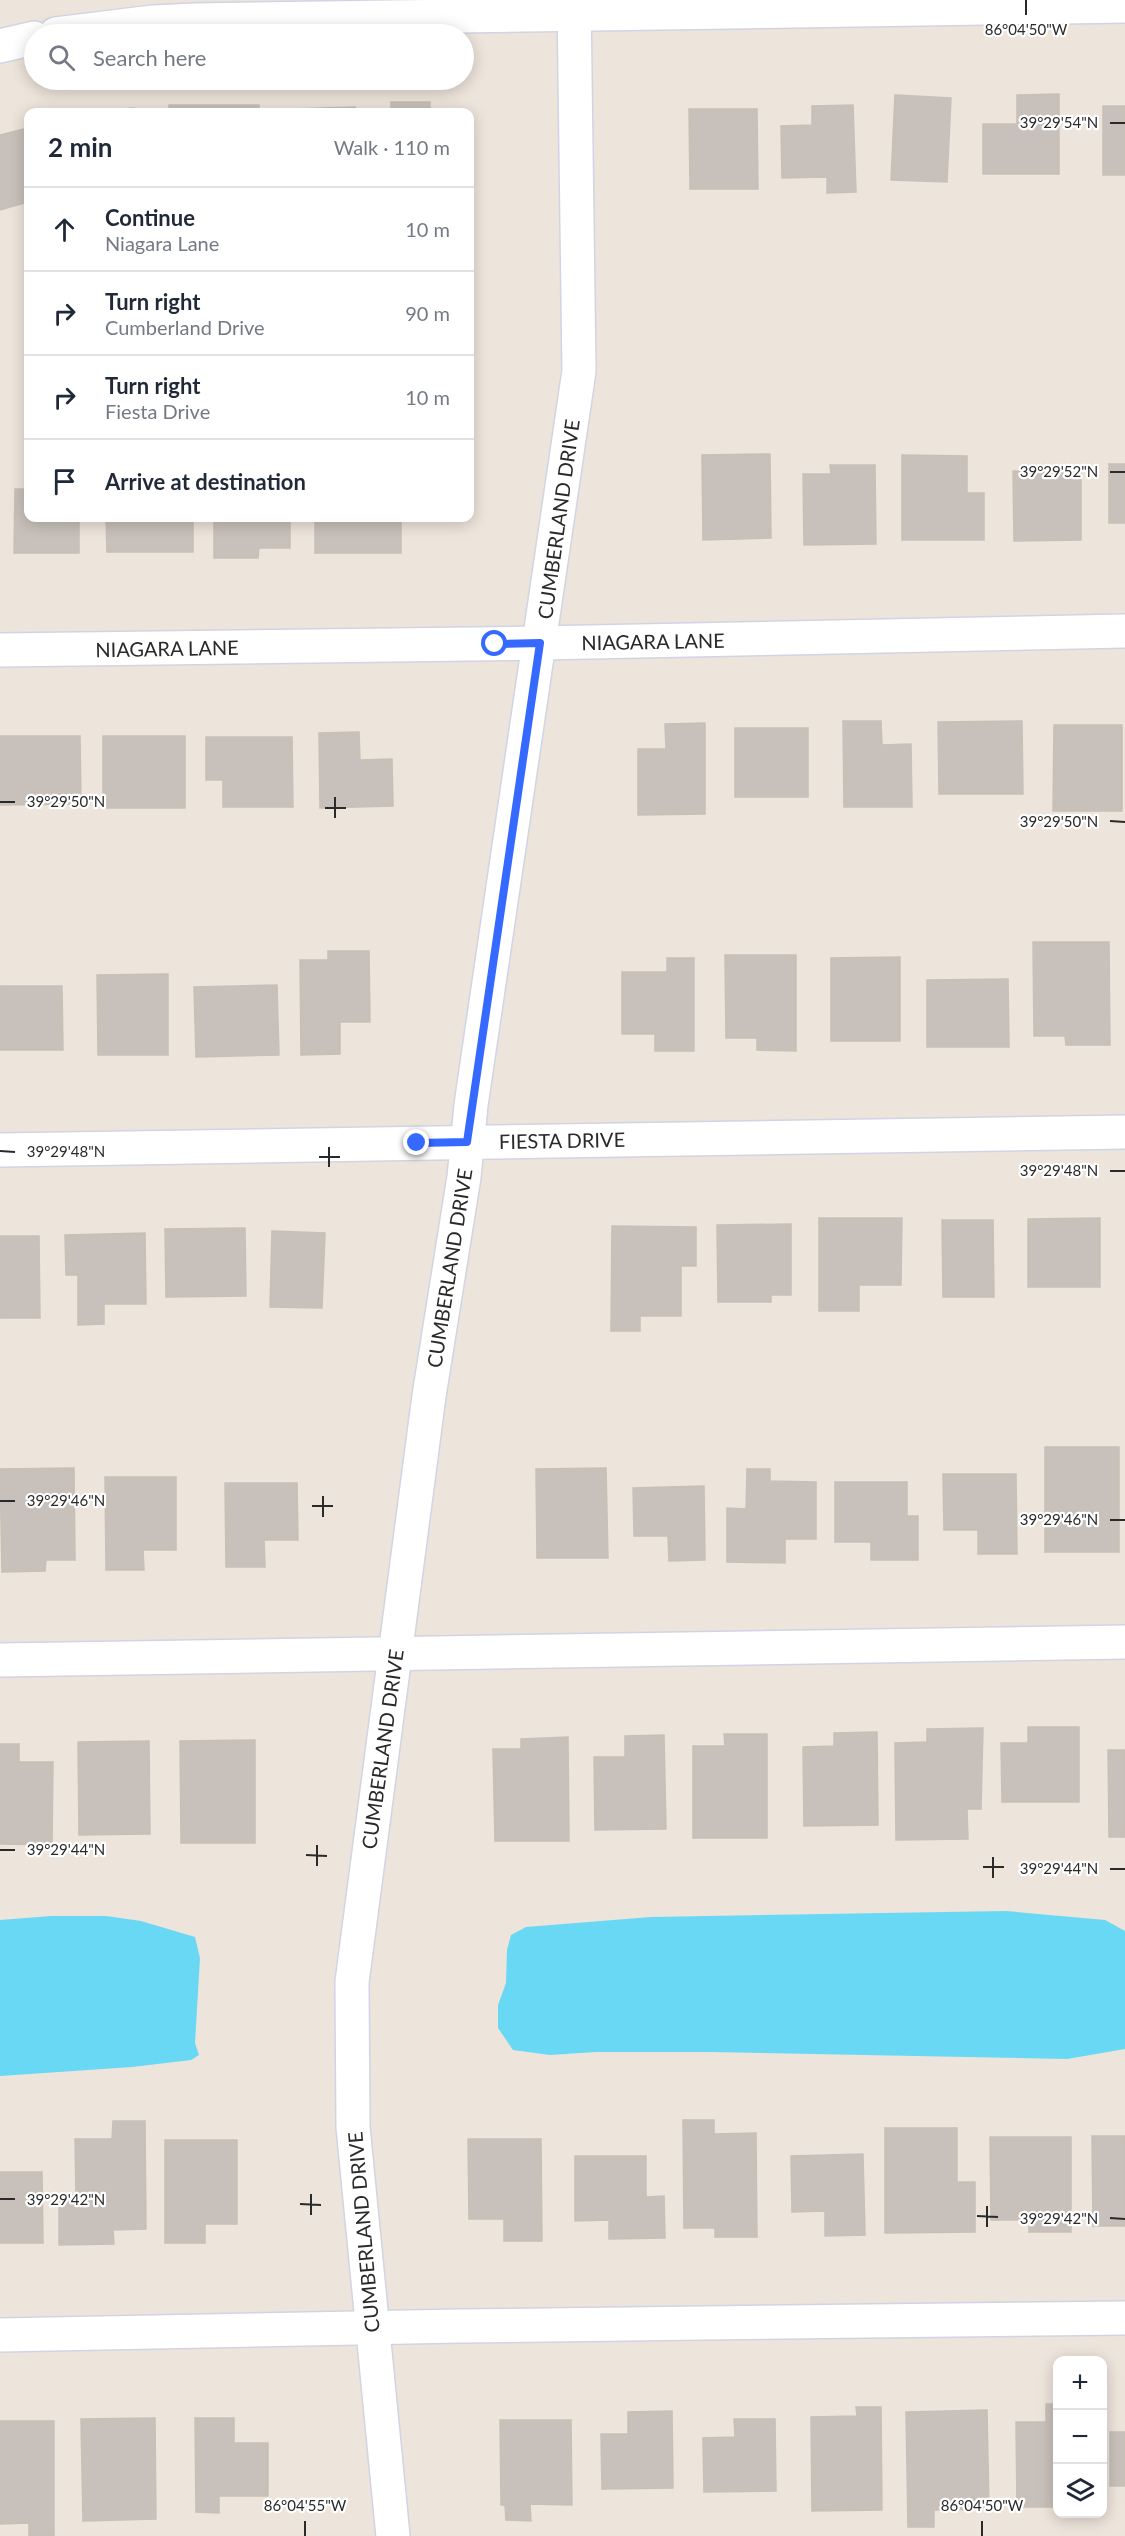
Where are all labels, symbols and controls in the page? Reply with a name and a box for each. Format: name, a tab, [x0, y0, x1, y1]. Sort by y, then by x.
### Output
text: 86°04'50"W	[985, 20, 1068, 38]
search box	[24, 24, 474, 90]
icon: search	[45, 41, 78, 74]
text: Search here	[93, 44, 206, 71]
text: 39°29'54"N	[1020, 113, 1098, 131]
text: 2 min	[48, 131, 112, 163]
text: Walk · 110 m	[334, 135, 450, 159]
text: Continue	[105, 204, 195, 231]
icon: ahead	[48, 213, 81, 246]
text: 10 m	[405, 217, 450, 241]
text: Niagara Lane	[105, 231, 219, 255]
text: Turn right	[105, 288, 200, 315]
icon: right	[48, 297, 81, 330]
text: 90 m	[405, 301, 450, 325]
text: Cumberland Drive	[105, 315, 265, 339]
text: Turn right	[105, 372, 200, 399]
icon: right	[48, 381, 81, 414]
text: 10 m	[405, 385, 450, 409]
text: Fiesta Drive	[105, 399, 210, 423]
street label: CUMBERLAND DRIVE	[532, 418, 584, 620]
text: 39°29'52"N	[1020, 462, 1098, 480]
icon: arrive	[48, 465, 81, 498]
text: Arrive at destination	[105, 468, 306, 495]
street label: NIAGARA LANE	[581, 628, 725, 654]
route start	[481, 630, 507, 656]
street label: NIAGARA LANE	[95, 635, 239, 661]
text: 39°29'50"N	[27, 792, 105, 810]
text: 39°29'50"N	[1020, 812, 1098, 830]
street label: FIESTA DRIVE	[499, 1127, 625, 1153]
route end	[403, 1129, 429, 1155]
text: 39°29'48"N	[27, 1142, 105, 1160]
text: 39°29'48"N	[1020, 1161, 1098, 1179]
street label: CUMBERLAND DRIVE	[421, 1167, 477, 1369]
text: 39°29'46"N	[27, 1491, 105, 1509]
text: 39°29'46"N	[1020, 1510, 1098, 1528]
street label: CUMBERLAND DRIVE	[356, 1648, 408, 1850]
text: 39°29'44"N	[27, 1840, 105, 1858]
text: 39°29'44"N	[1020, 1859, 1098, 1877]
street label: CUMBERLAND DRIVE	[342, 2131, 384, 2333]
text: 39°29'42"N	[27, 2190, 105, 2208]
text: 39°29'42"N	[1020, 2209, 1098, 2227]
map controls	[1053, 2356, 1107, 2518]
button: +	[1053, 2356, 1107, 2410]
button: −	[1053, 2410, 1107, 2464]
button: layers	[1053, 2464, 1107, 2518]
text: 86°04'55"W	[264, 2496, 347, 2514]
text: 86°04'50"W	[941, 2496, 1024, 2514]

